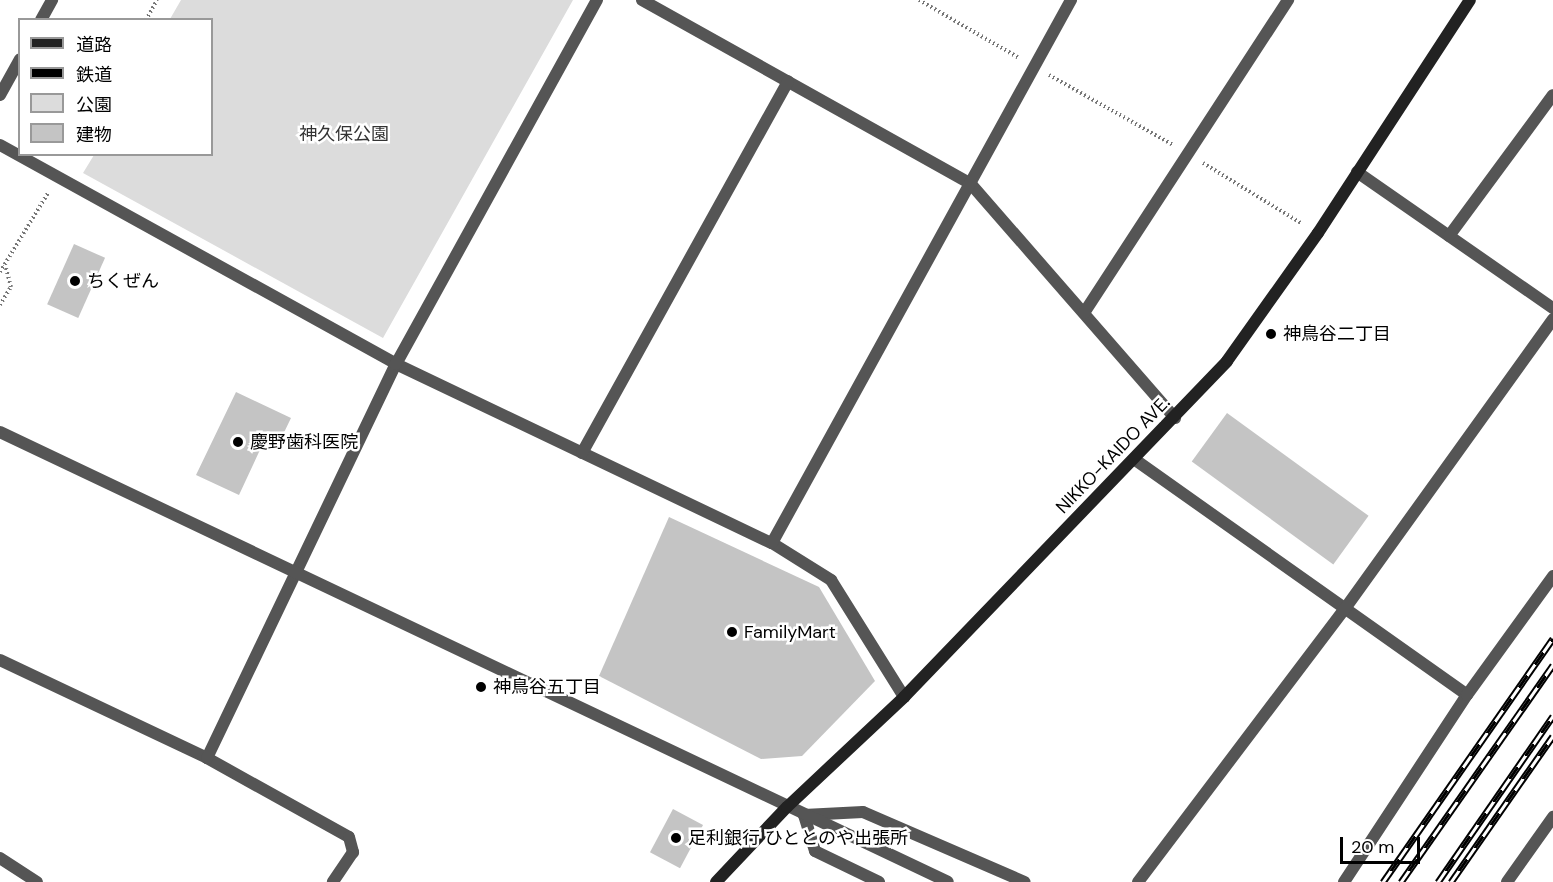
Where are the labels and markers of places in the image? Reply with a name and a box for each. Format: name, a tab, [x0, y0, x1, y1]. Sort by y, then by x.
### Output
place label: ちくぜん	[87, 270, 159, 292]
marker: ちくぜん	[68, 274, 82, 288]
place label: 神鳥谷二丁目	[1283, 323, 1391, 345]
marker: 神鳥谷二丁目	[1264, 327, 1278, 341]
place label: 慶野歯科医院	[250, 431, 358, 453]
marker: 慶野歯科医院	[231, 435, 245, 449]
place label: FamilyMart	[744, 621, 836, 643]
marker: FamilyMart	[725, 625, 739, 639]
place label: 神鳥谷五丁目	[493, 676, 601, 698]
marker: 神鳥谷五丁目	[474, 680, 488, 694]
place label: 足利銀行 ひととのや出張所	[688, 827, 909, 849]
marker: 足利銀行 ひととのや出張所	[669, 831, 683, 845]

